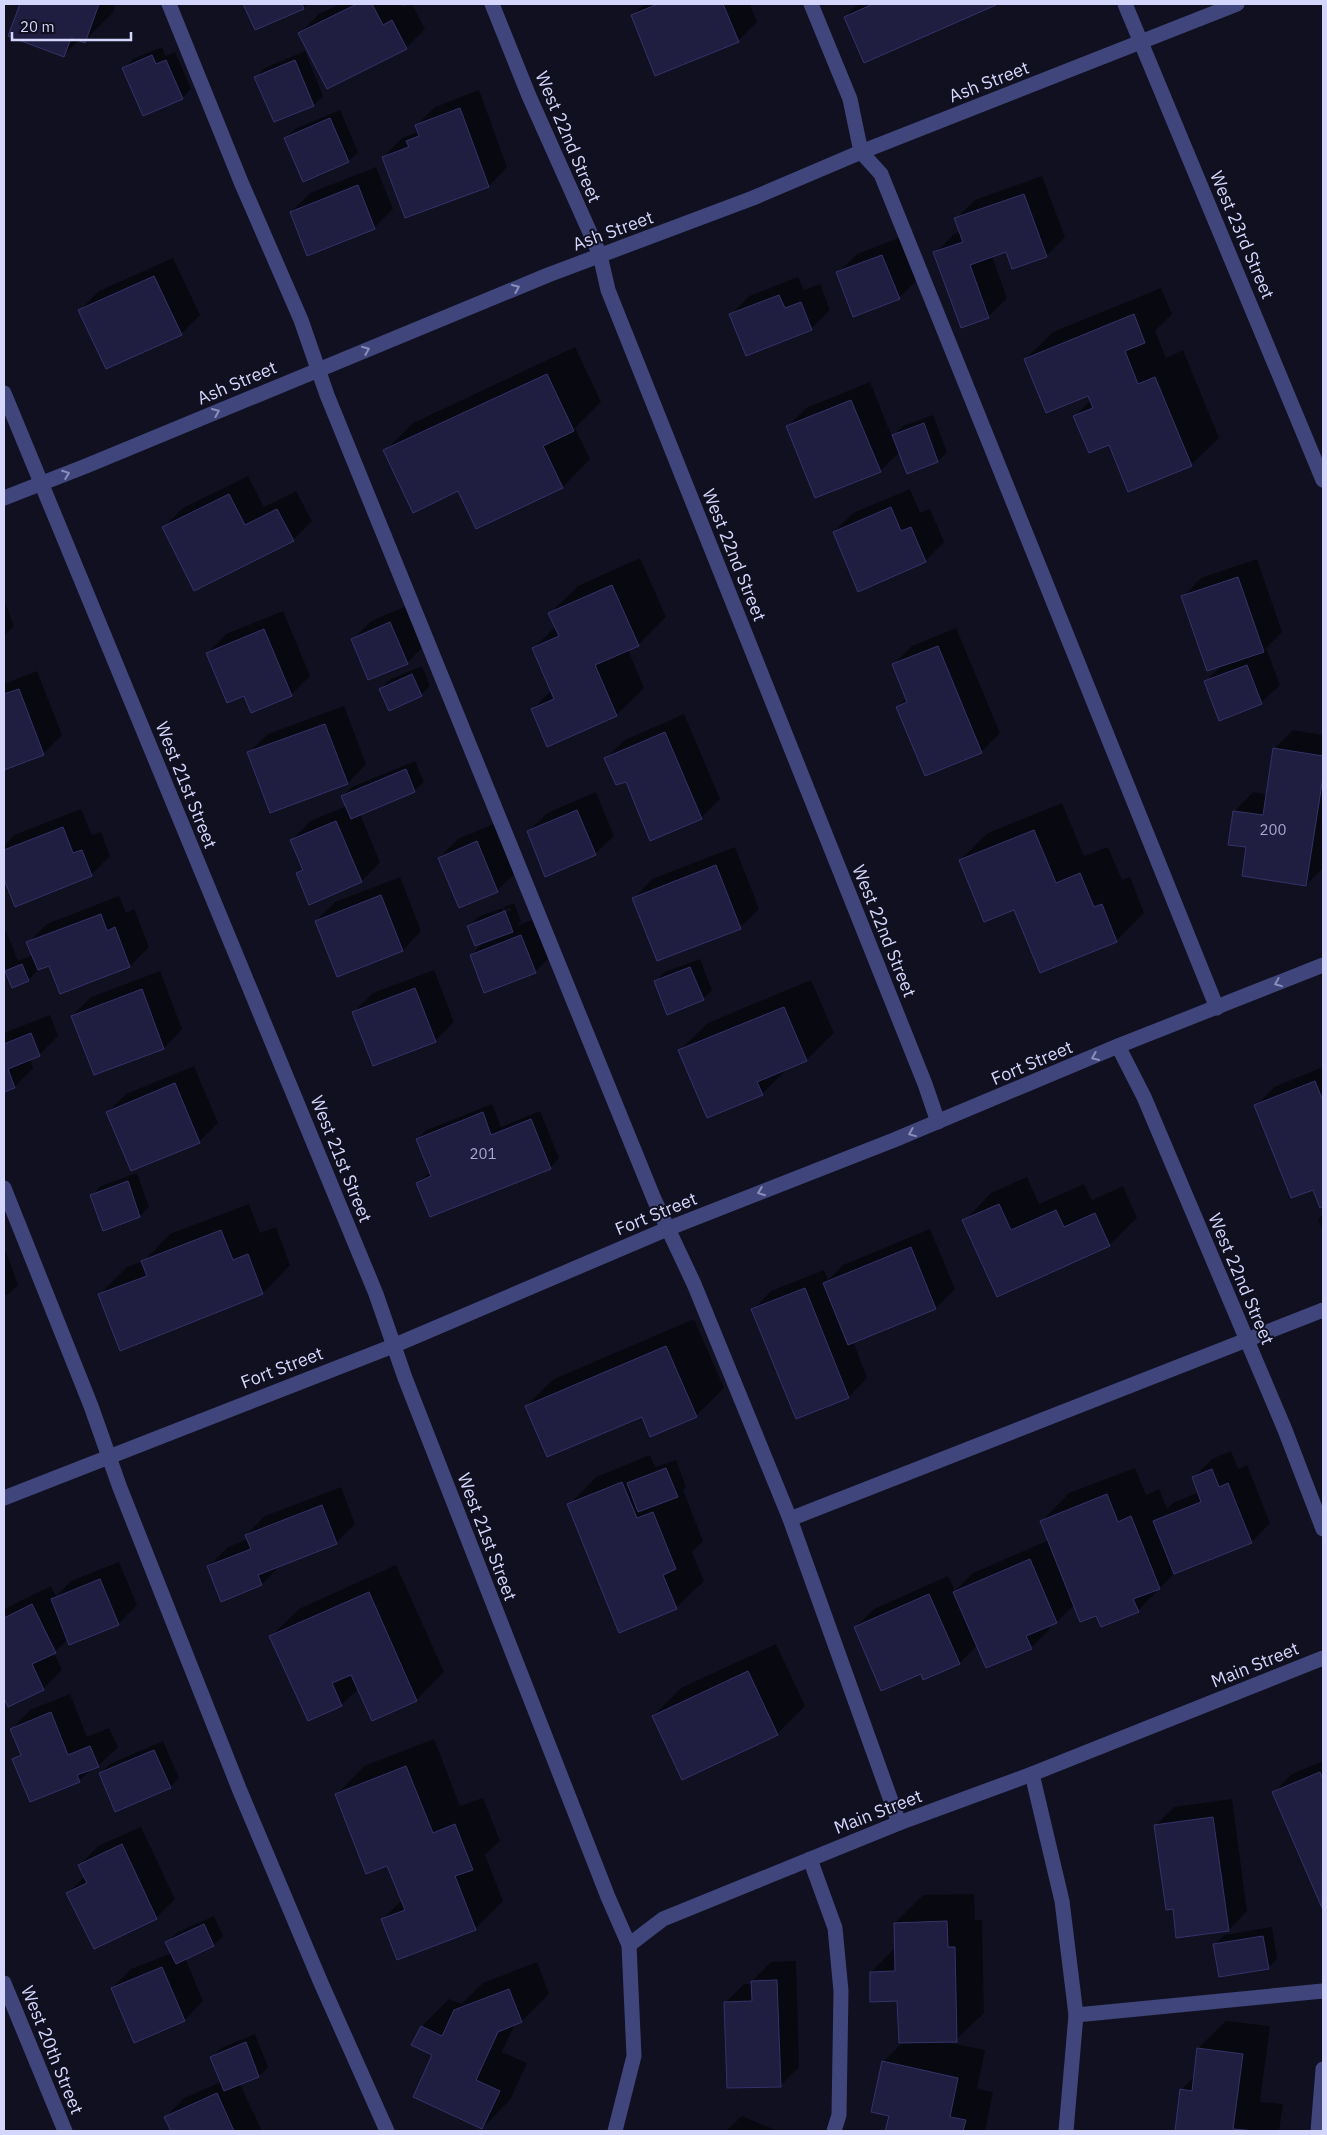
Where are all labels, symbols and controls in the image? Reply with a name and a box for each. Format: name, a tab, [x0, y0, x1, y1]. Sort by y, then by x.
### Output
scale bar	[12, 10, 131, 42]
text: 20 m	[20, 17, 55, 36]
street label: Ash Street	[945, 56, 1032, 107]
street label: West 22nd Street	[530, 68, 607, 206]
street label: West 23rd Street	[1205, 167, 1280, 302]
street label: Ash Street	[569, 205, 656, 256]
one-way arrow	[511, 284, 520, 294]
one-way arrow	[361, 346, 370, 356]
street label: Ash Street	[194, 356, 280, 410]
one-way arrow	[211, 408, 220, 418]
one-way arrow	[61, 470, 69, 480]
street label: West 22nd Street	[697, 485, 771, 624]
street label: West 21st Street	[151, 718, 222, 852]
house number: 200	[1259, 820, 1287, 839]
street label: West 22nd Street	[847, 861, 921, 1000]
one-way arrow	[1274, 977, 1283, 987]
street label: Fort Street	[988, 1035, 1076, 1090]
one-way arrow	[1091, 1050, 1100, 1061]
street label: West 21st Street	[306, 1092, 377, 1226]
one-way arrow	[908, 1126, 917, 1137]
house number: 201	[469, 1144, 497, 1163]
one-way arrow	[757, 1186, 766, 1196]
street label: Fort Street	[611, 1187, 700, 1240]
street label: West 22nd Street	[1203, 1210, 1280, 1348]
street label: Fort Street	[237, 1341, 326, 1394]
street label: West 21st Street	[453, 1470, 522, 1604]
street label: Main Street	[1208, 1637, 1302, 1693]
street label: Main Street	[830, 1784, 925, 1839]
street label: West 20th Street	[16, 1982, 89, 2117]

